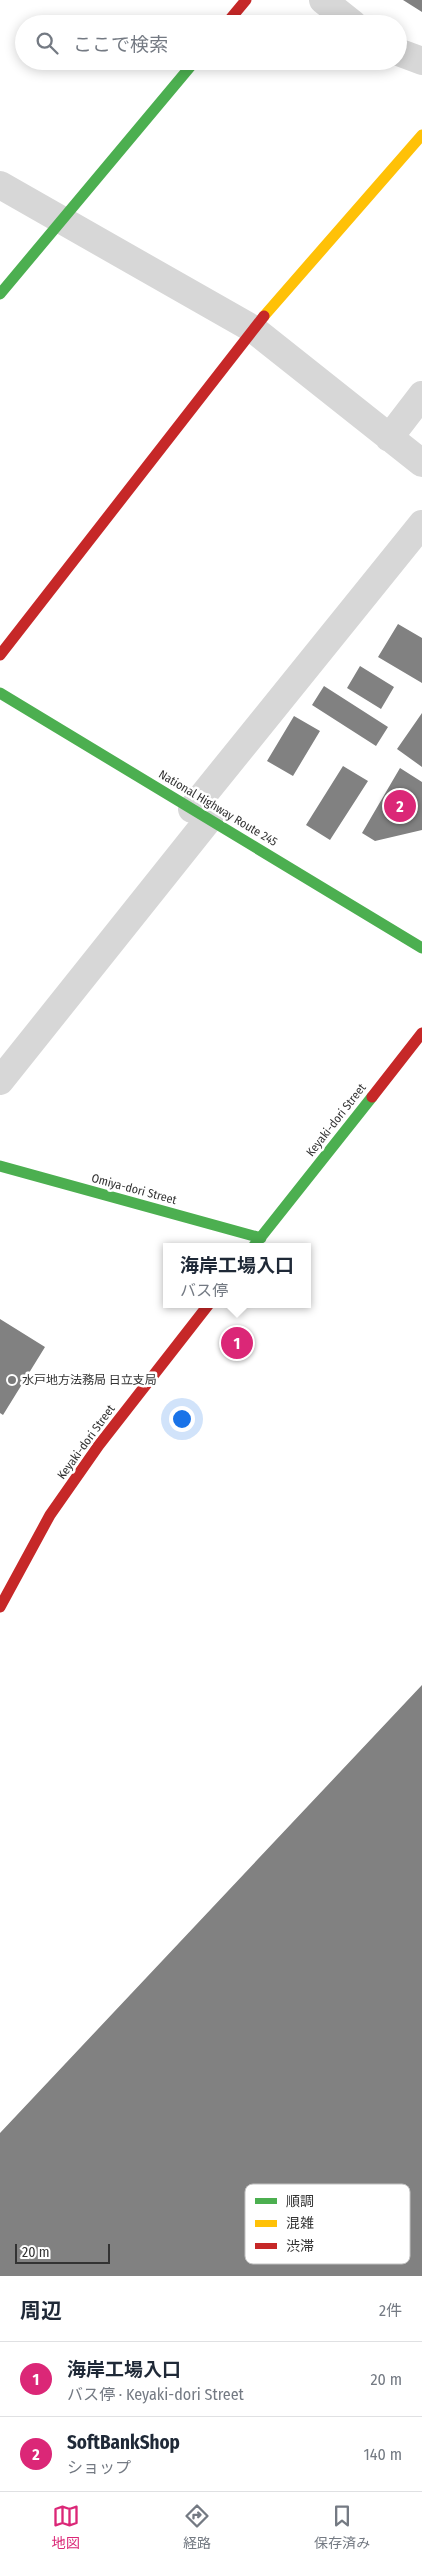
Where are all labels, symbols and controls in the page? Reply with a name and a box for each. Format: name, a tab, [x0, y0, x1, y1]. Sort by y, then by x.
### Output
search box	[15, 15, 407, 70]
icon: search	[33, 29, 61, 57]
text: ここで検索	[73, 33, 168, 56]
street label: National Highway Route 245	[156, 767, 280, 849]
pin: 2	[384, 787, 416, 825]
street label: Keyaki-dori Street	[303, 1081, 369, 1159]
street label: Omiya-dori Street	[90, 1171, 178, 1207]
popup	[163, 1243, 311, 1308]
text: 海岸工場入口	[180, 1254, 294, 1277]
text: バス停	[180, 1281, 228, 1300]
pin: 1	[221, 1324, 253, 1362]
place label: 水戸地方法務局 日立支局	[22, 1373, 157, 1387]
marker: 水戸地方法務局 日立支局	[6, 1374, 18, 1386]
street label: Keyaki-dori Street	[54, 1402, 118, 1482]
your location	[169, 1406, 195, 1432]
legend	[245, 2184, 410, 2264]
text: 順調	[286, 2193, 314, 2210]
text: 混雑	[286, 2215, 314, 2232]
text: 渋滞	[286, 2238, 314, 2255]
scale bar	[15, 2241, 110, 2264]
text: 20 m	[22, 2244, 50, 2261]
text: 周辺	[20, 2298, 62, 2324]
text: 2件	[379, 2301, 402, 2320]
text: 海岸工場入口	[67, 2358, 181, 2381]
text: 1	[33, 2370, 39, 2389]
text: 20 m	[371, 2370, 402, 2389]
text: バス停 · Keyaki-dori Street	[67, 2385, 244, 2404]
text: SoftBankShop	[67, 2431, 180, 2454]
text: 2	[32, 2445, 40, 2464]
text: 140 m	[364, 2445, 402, 2464]
text: ショップ	[67, 2458, 131, 2477]
tab: 地図	[52, 2502, 80, 2552]
tab: 経路	[183, 2502, 211, 2552]
tab: 保存済み	[314, 2502, 370, 2552]

